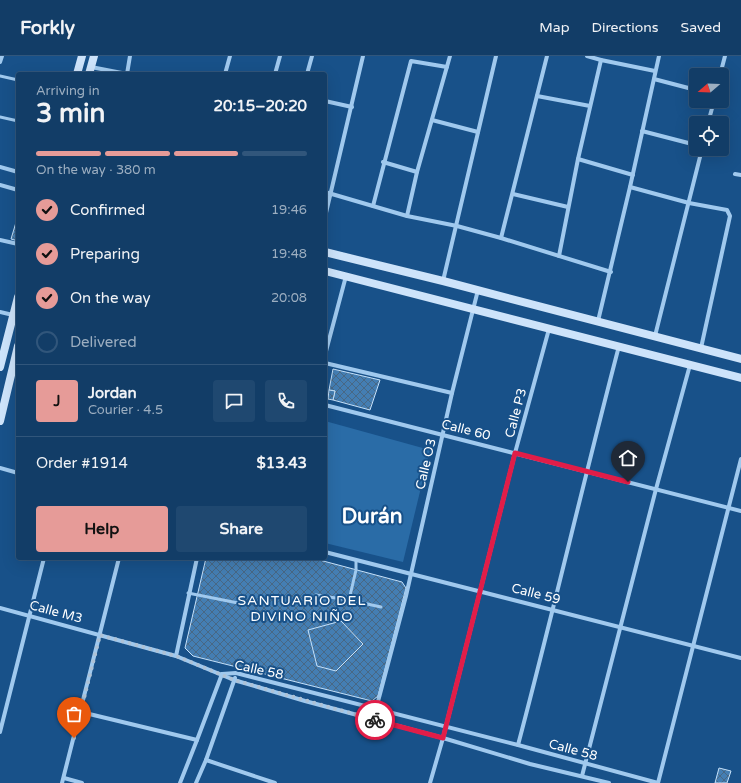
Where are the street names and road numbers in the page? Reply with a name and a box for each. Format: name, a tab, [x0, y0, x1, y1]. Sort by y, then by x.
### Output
street label: Calle P3	[502, 387, 530, 439]
street label: Calle 60	[440, 416, 492, 444]
street label: Calle O3	[412, 437, 440, 491]
street label: Calle 59	[510, 580, 562, 608]
street label: Calle M3	[28, 597, 84, 627]
street label: Calle 58	[233, 657, 285, 683]
street label: Calle 58	[547, 736, 599, 764]

